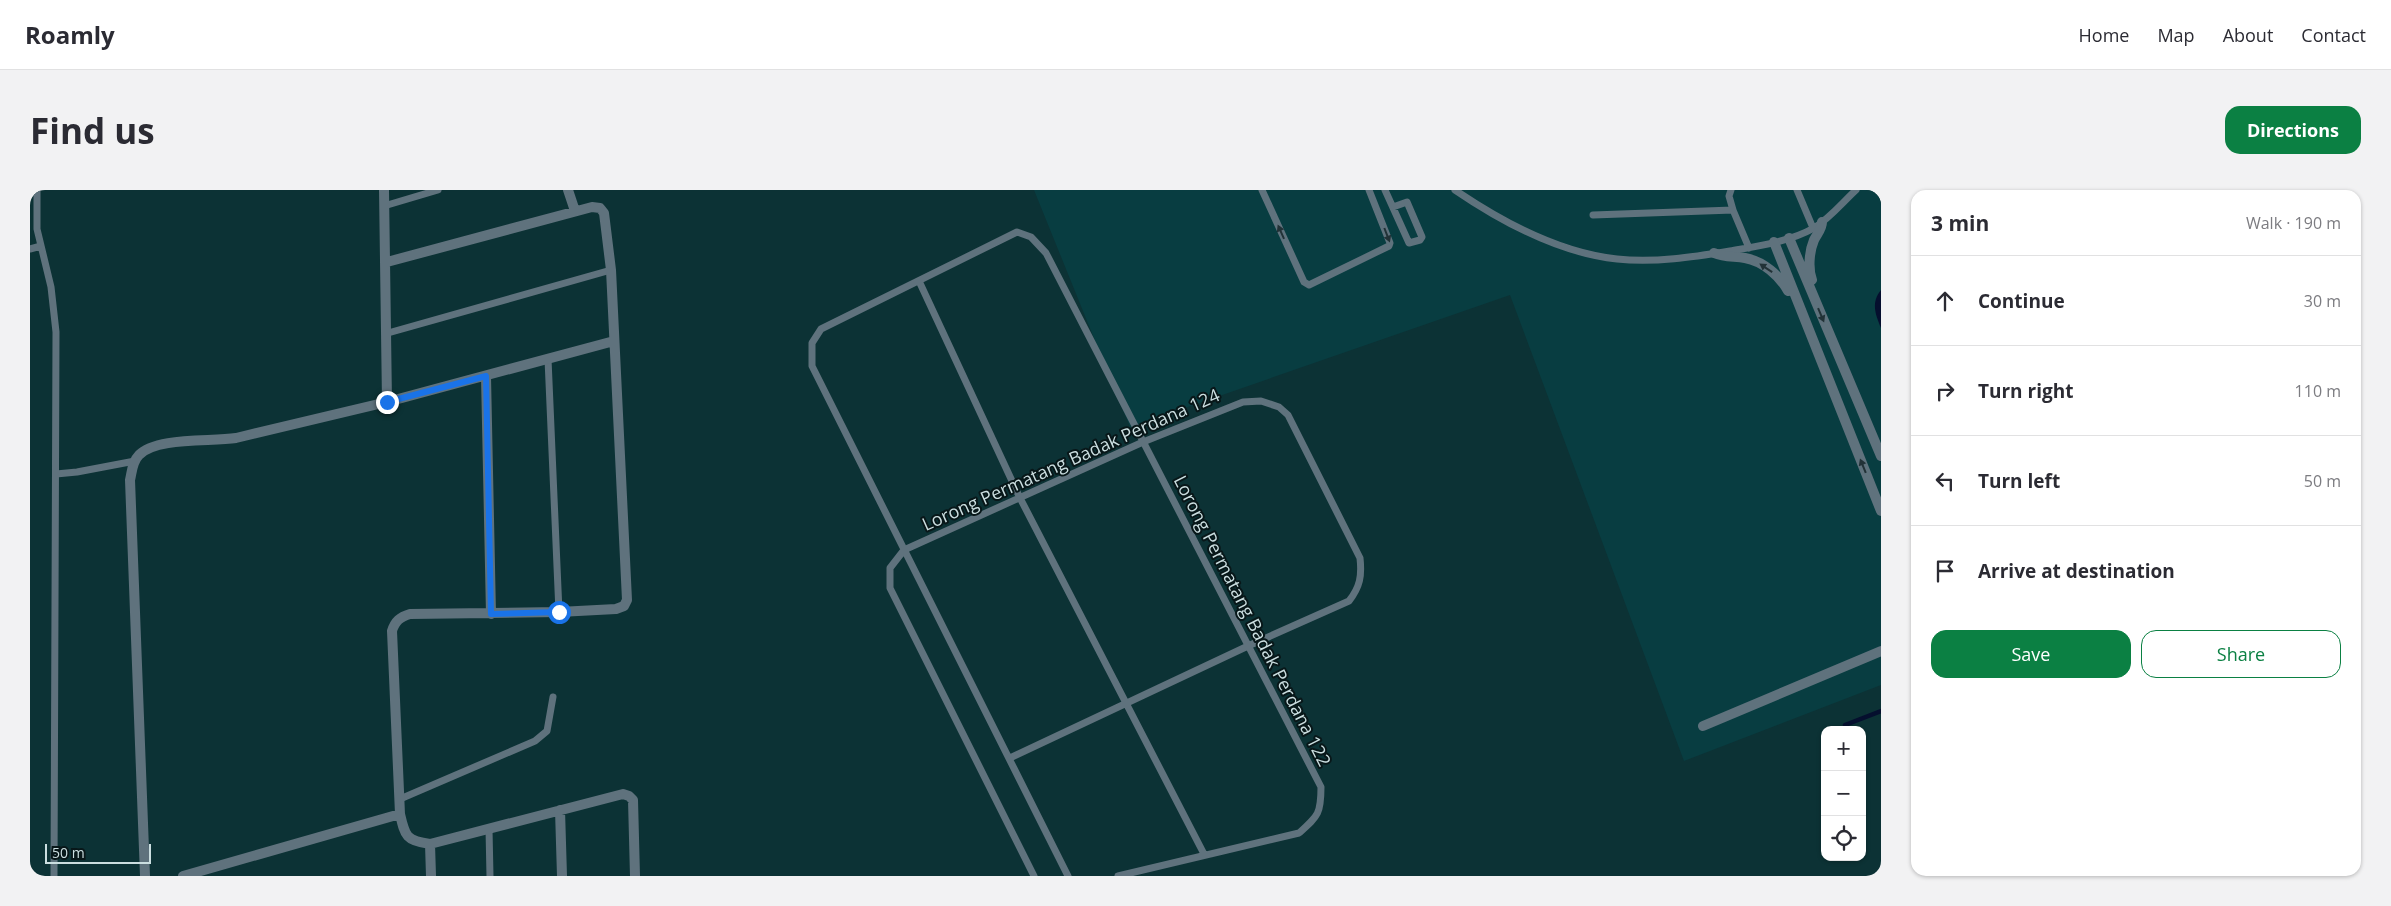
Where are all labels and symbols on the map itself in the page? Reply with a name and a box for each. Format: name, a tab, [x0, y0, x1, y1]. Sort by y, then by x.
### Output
one-way arrow	[1276, 225, 1284, 239]
one-way arrow	[1383, 228, 1391, 243]
one-way arrow	[1759, 263, 1773, 273]
one-way arrow	[1818, 308, 1826, 322]
street label: Lorong Permatang Badak Perdana 124	[918, 382, 1223, 536]
route end	[376, 391, 399, 414]
one-way arrow	[1859, 458, 1867, 473]
street label: Lorong Permatang Badak Perdana 122	[1169, 471, 1337, 770]
route start	[548, 601, 571, 624]
scale bar	[45, 841, 151, 864]

